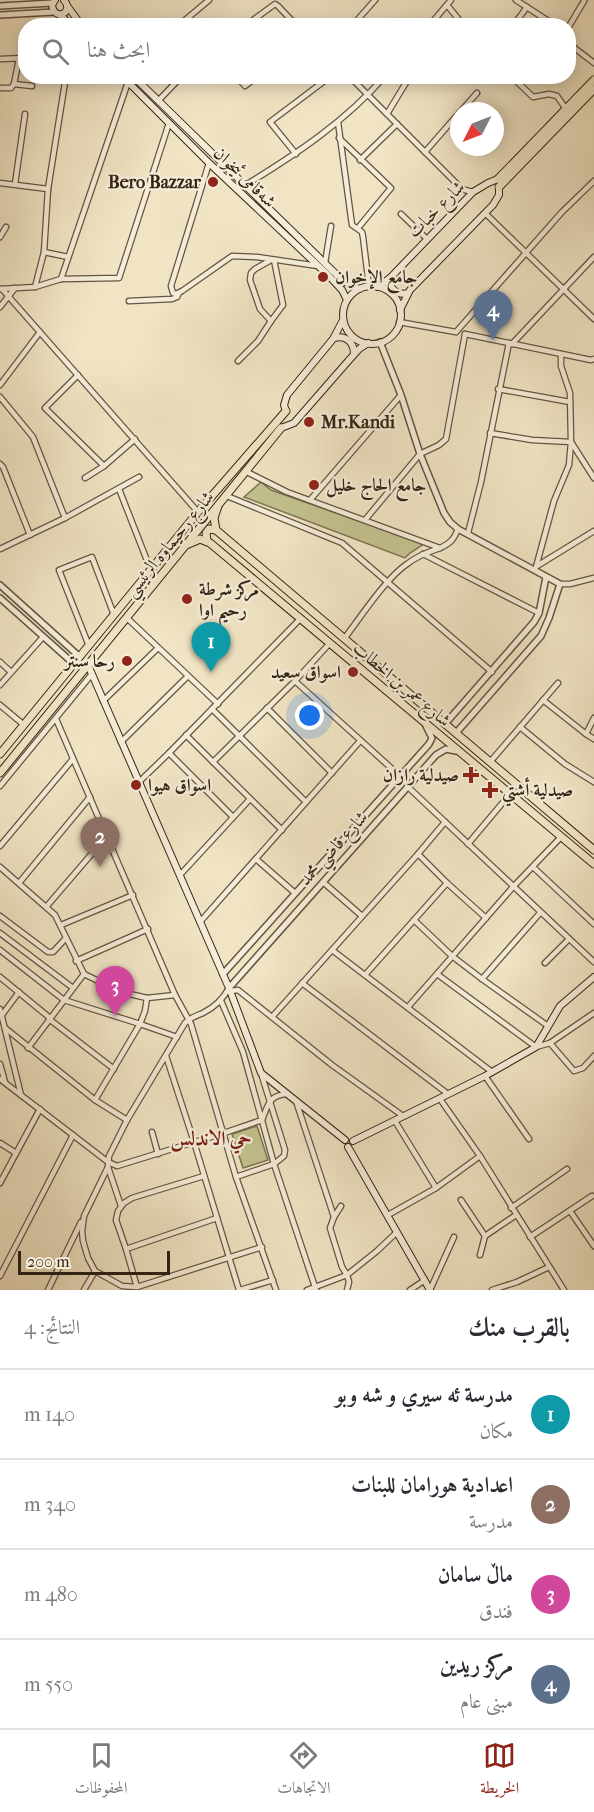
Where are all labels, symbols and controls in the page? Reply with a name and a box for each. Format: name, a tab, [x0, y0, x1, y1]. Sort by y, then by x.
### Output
search box	[18, 18, 576, 84]
icon: search	[39, 35, 72, 68]
text: ابحث هنا	[87, 37, 150, 63]
north arrow	[450, 102, 504, 156]
street label: شەقامی ئیخوان	[209, 143, 280, 212]
place label: Bero Bazzar	[108, 172, 201, 193]
marker: Bero Bazzar	[206, 175, 220, 189]
street label: شارع خبات	[403, 176, 472, 245]
place label: جامع الإخوان	[335, 267, 418, 294]
marker: جامع الإخوان	[316, 270, 330, 284]
pin: 4	[474, 290, 512, 340]
place label: Mr.Kandi	[320, 412, 396, 433]
marker: Mr.Kandi	[302, 415, 316, 429]
place label: جامع الحاج خليل	[326, 475, 426, 502]
marker: جامع الحاج خليل	[307, 478, 321, 492]
street label: شارع رحيماوه الرئيسي	[120, 487, 223, 605]
place label: مركز شرطة رحيم اوا	[199, 579, 259, 628]
marker: مركز شرطة رحيم اوا	[180, 592, 194, 606]
pin: 1	[192, 622, 230, 672]
street label: شارع عمر بن الخطاب	[346, 637, 455, 734]
place label: رحا سنتر	[62, 651, 115, 672]
marker: رحا سنتر	[120, 654, 134, 668]
place label: اسواق سعيد	[271, 662, 341, 683]
marker: اسواق سعيد	[346, 665, 360, 679]
your location	[295, 701, 324, 730]
place label: صيدلية رازان	[383, 765, 459, 786]
marker: صيدلية رازان	[464, 768, 478, 782]
place label: اسواق هيوا	[148, 775, 211, 796]
place label: صيدلية أشتي	[502, 777, 573, 807]
marker: اسواق هيوا	[129, 778, 143, 792]
marker: صيدلية أشتي	[483, 783, 497, 797]
street label: شارع قاضي محمد	[295, 807, 377, 894]
pin: 2	[80, 818, 120, 867]
pin: 3	[96, 966, 134, 1016]
district label: حي الاندلس	[170, 1127, 252, 1154]
scale bar	[18, 1248, 170, 1276]
text: 200 m	[27, 1252, 70, 1271]
text: بالقرب منك	[468, 1312, 570, 1343]
text: النتائج: 4	[24, 1316, 80, 1339]
text: مدرسة ئه سيري و شه وبو	[335, 1382, 513, 1408]
text: 140 m	[24, 1403, 75, 1426]
text: 1	[547, 1403, 554, 1426]
text: مكان	[479, 1420, 513, 1443]
text: اعدادية هورامان للبنات	[351, 1472, 513, 1498]
text: 340 m	[24, 1493, 76, 1516]
text: 2	[545, 1493, 556, 1516]
text: مدرسة	[469, 1510, 513, 1533]
text: ماڵ سامان	[438, 1562, 513, 1588]
text: 480 m	[24, 1583, 78, 1606]
text: 3	[546, 1583, 555, 1606]
text: فندق	[479, 1600, 513, 1623]
text: مركز ريدين	[440, 1652, 513, 1678]
text: 550 m	[24, 1673, 73, 1696]
text: 4	[545, 1673, 556, 1696]
text: مبنى عام	[460, 1690, 513, 1713]
tab: المحفوظات	[75, 1739, 128, 1803]
tab: الاتجاهات	[277, 1739, 331, 1803]
tab: الخريطة	[480, 1739, 519, 1803]

